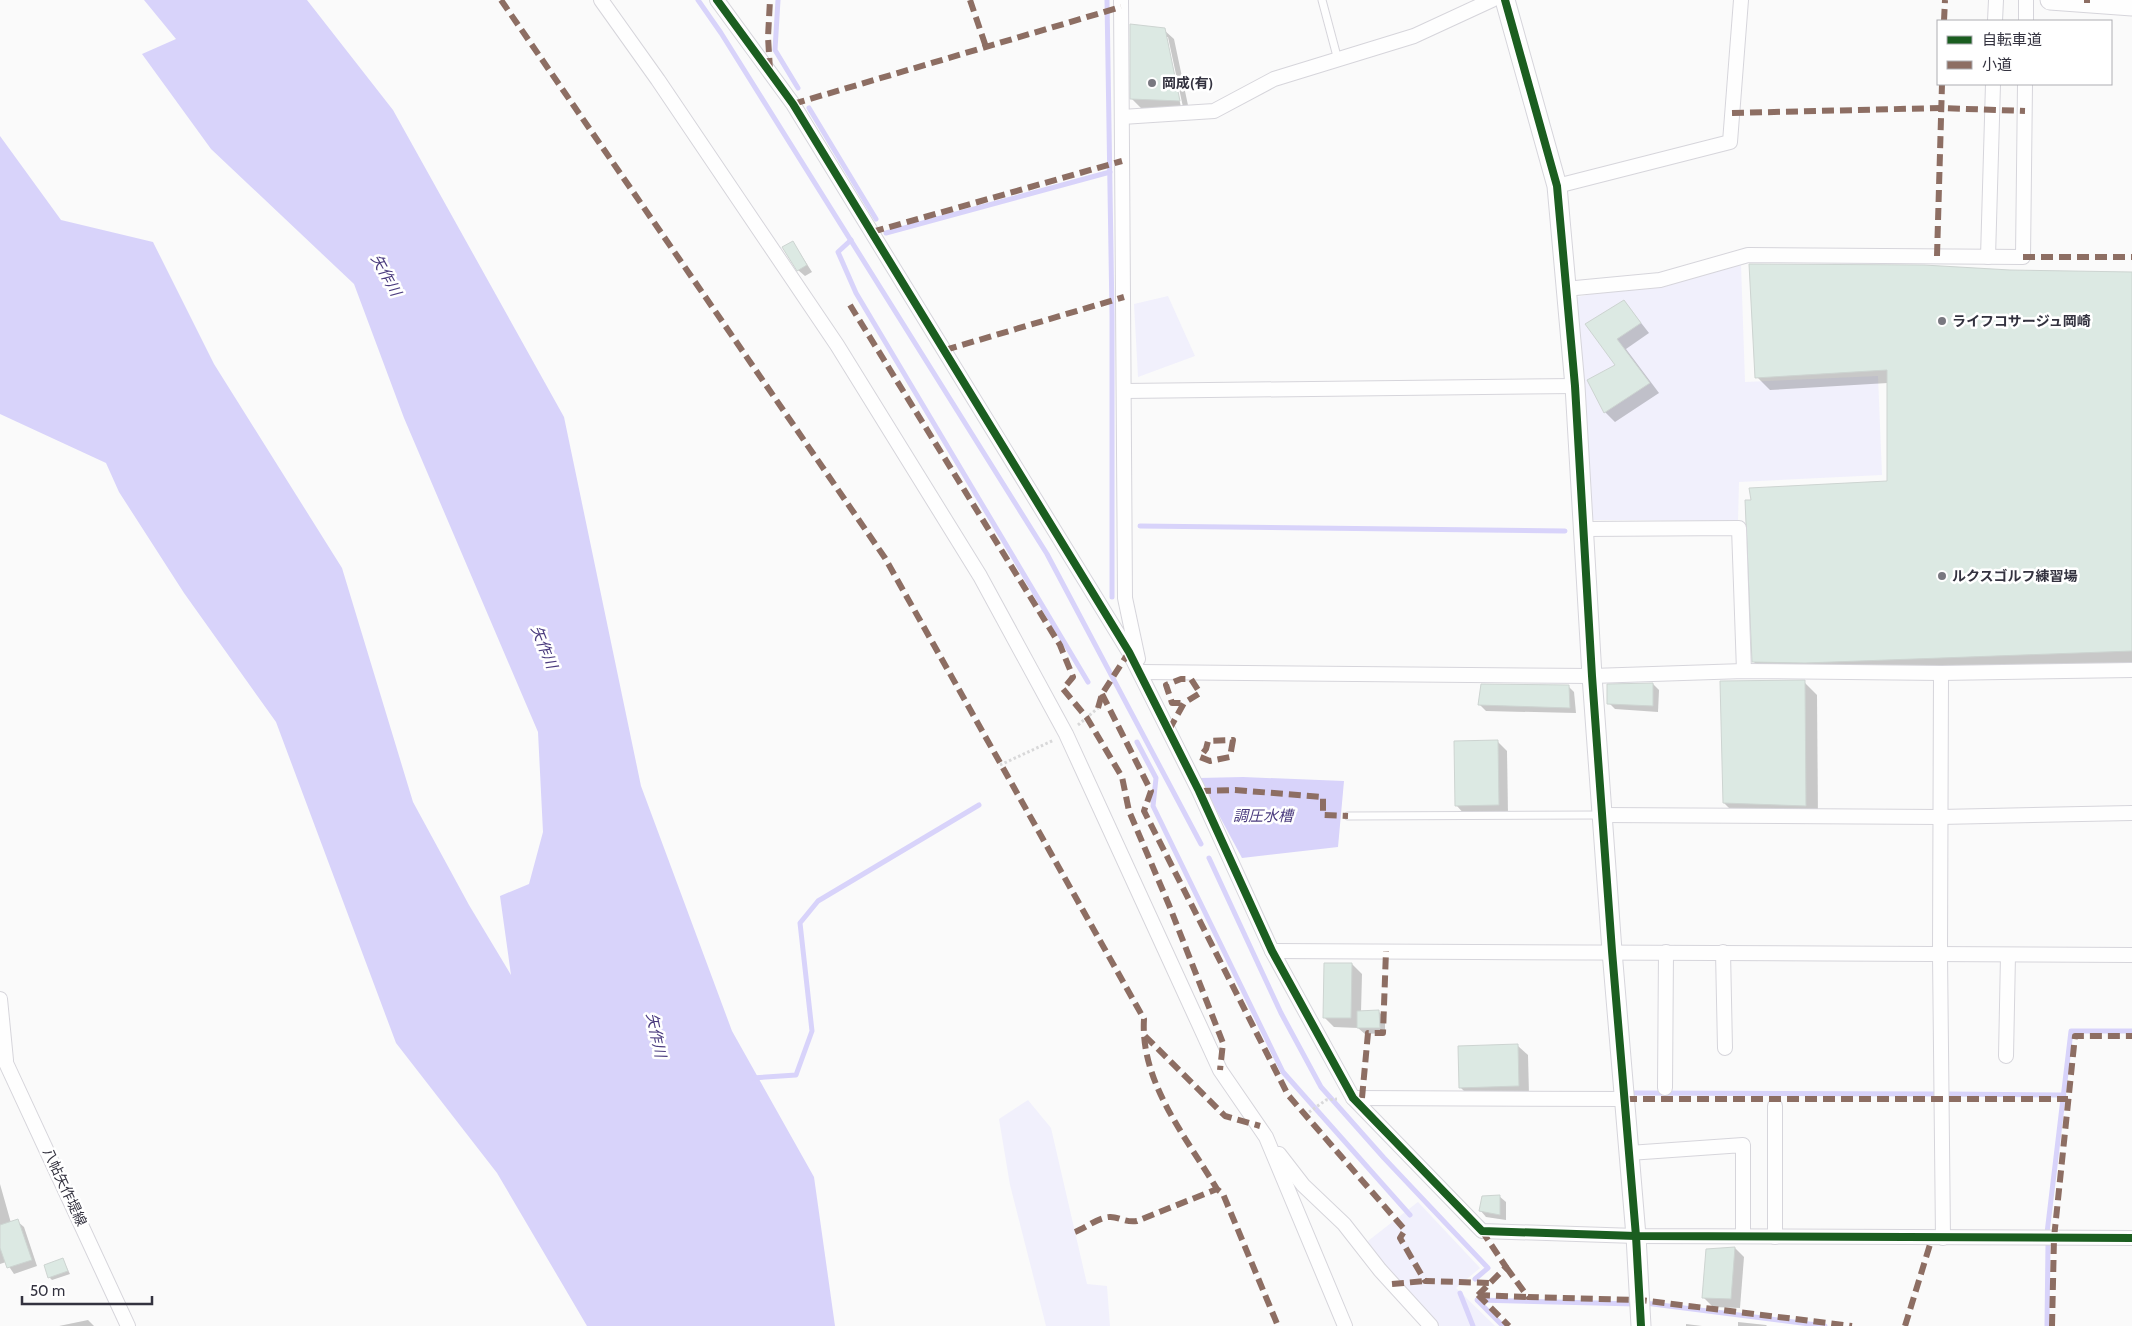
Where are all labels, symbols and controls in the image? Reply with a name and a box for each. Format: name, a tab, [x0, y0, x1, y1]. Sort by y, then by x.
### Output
legend	[1937, 20, 2112, 85]
text: 自転車道	[1982, 31, 2042, 49]
text: 小道	[1982, 56, 2012, 74]
place label: 岡成(有)	[1162, 74, 1213, 92]
marker: 岡成(有)	[1146, 77, 1158, 89]
water label: 矢作川	[367, 251, 406, 301]
place label: ライフコサージュ岡崎	[1952, 312, 2091, 330]
marker: ライフコサージュ岡崎	[1936, 315, 1948, 327]
place label: ルクスゴルフ練習場	[1952, 567, 2078, 585]
marker: ルクスゴルフ練習場	[1936, 570, 1948, 582]
water label: 矢作川	[527, 623, 562, 673]
water label: 調圧水槽	[1233, 807, 1296, 825]
water label: 矢作川	[643, 1011, 670, 1061]
street label: 八帖矢作堤線	[39, 1145, 91, 1229]
scale bar	[22, 1274, 152, 1306]
text: 50 m	[30, 1282, 65, 1300]

